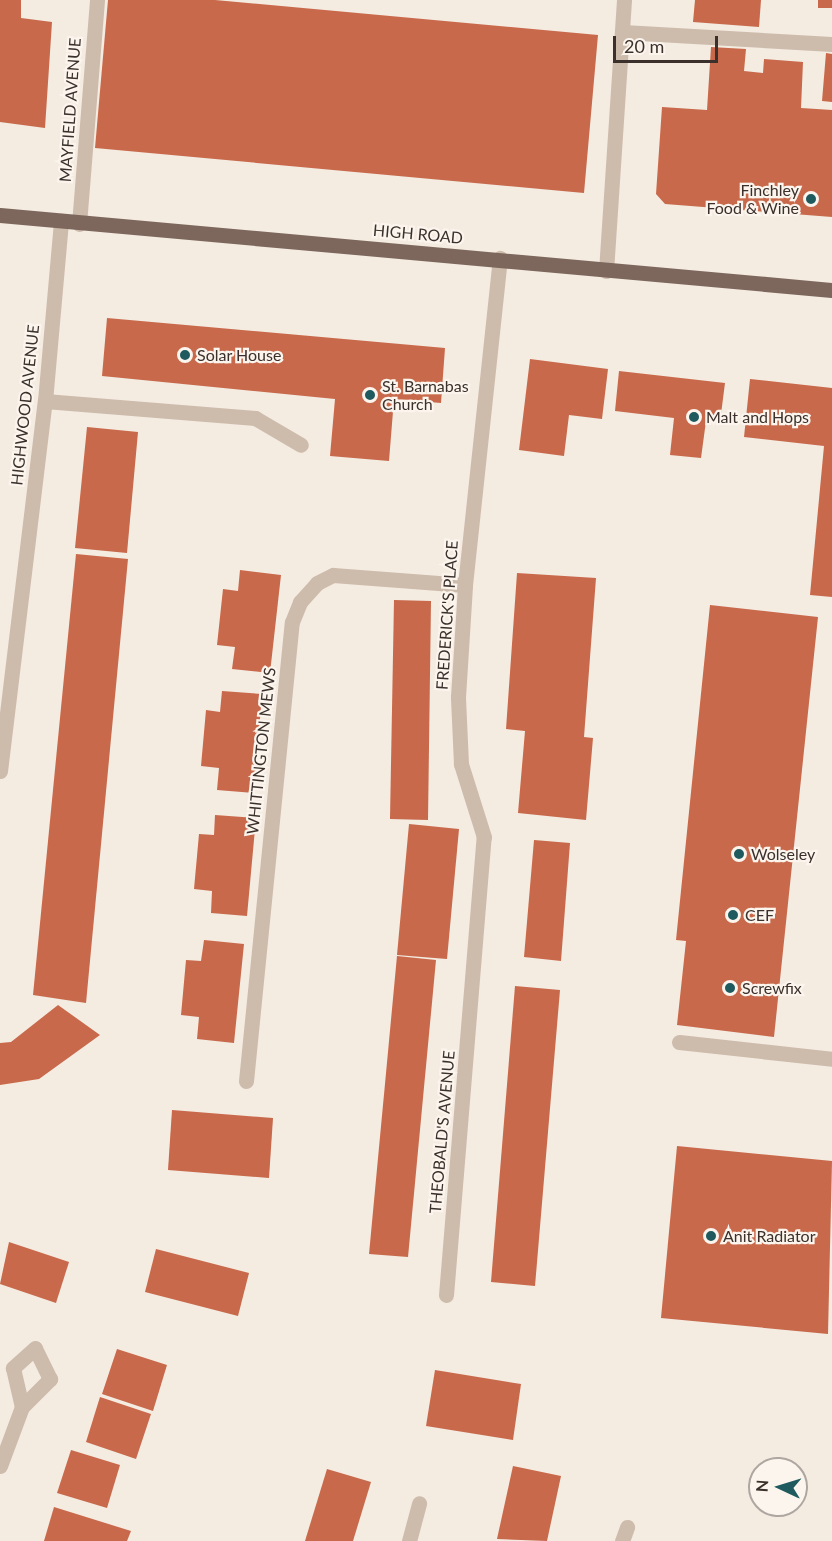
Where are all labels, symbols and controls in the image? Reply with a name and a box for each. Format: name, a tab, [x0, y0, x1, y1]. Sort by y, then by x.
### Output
scale bar	[616, 24, 721, 62]
text: 20 m	[624, 35, 664, 57]
street label: MAYFIELD AVENUE	[55, 37, 85, 183]
place label: Finchley Food & Wine	[706, 180, 799, 218]
marker: Finchley Food & Wine	[804, 192, 818, 206]
street label: HIGH ROAD	[372, 221, 464, 247]
street label: HIGHWOOD AVENUE	[7, 323, 43, 487]
place label: Solar House	[197, 345, 282, 365]
marker: Solar House	[178, 348, 192, 362]
place label: St. Barnabas Church	[382, 376, 469, 414]
marker: St. Barnabas Church	[363, 388, 377, 402]
place label: Malt and Hops	[706, 407, 809, 427]
marker: Malt and Hops	[687, 410, 701, 424]
street label: FREDERICK'S PLACE	[432, 540, 462, 690]
street label: WHITTINGTON MEWS	[243, 667, 279, 835]
place label: Wolseley	[751, 844, 815, 864]
marker: Wolseley	[732, 847, 746, 861]
place label: CEF	[745, 905, 774, 925]
marker: CEF	[726, 908, 740, 922]
place label: Screwfix	[742, 978, 802, 998]
marker: Screwfix	[723, 981, 737, 995]
street label: THEOBALD'S AVENUE	[425, 1049, 459, 1215]
place label: Anit Radiator	[723, 1226, 815, 1246]
marker: Anit Radiator	[704, 1229, 718, 1243]
north arrow	[748, 1457, 808, 1517]
text: N	[752, 1479, 771, 1493]

